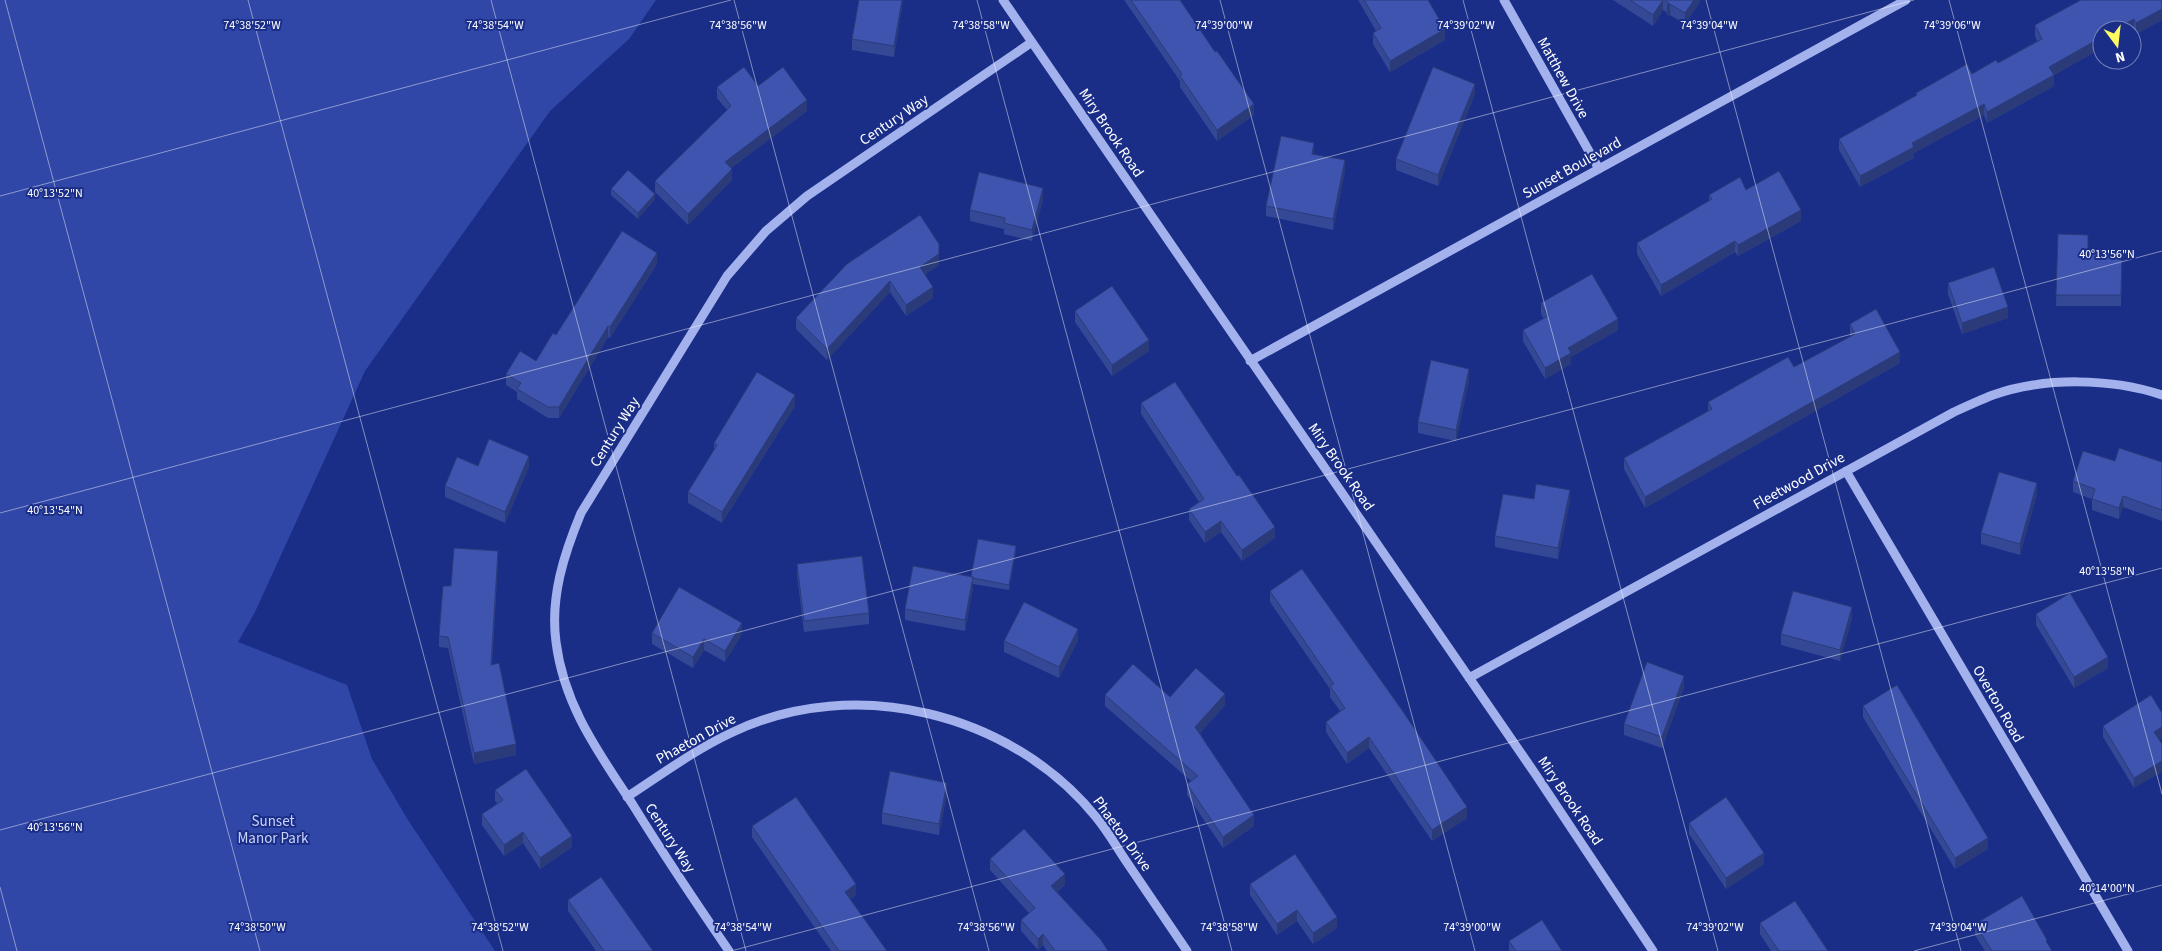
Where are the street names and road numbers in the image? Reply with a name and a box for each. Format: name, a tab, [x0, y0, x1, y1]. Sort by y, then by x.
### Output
street label: Matthew Drive	[1532, 34, 1594, 122]
street label: Miry Brook Road	[1074, 84, 1148, 182]
street label: Century Way	[855, 89, 933, 151]
street label: Sunset Boulevard	[1519, 132, 1625, 204]
street label: Century Way	[585, 393, 645, 471]
street label: Miry Brook Road	[1303, 419, 1379, 515]
street label: Fleetwood Drive	[1749, 447, 1849, 515]
street label: Overton Road	[1967, 662, 2029, 746]
street label: Phaeton Drive	[652, 708, 740, 770]
street label: Miry Brook Road	[1533, 752, 1607, 850]
street label: Phaeton Drive	[1088, 792, 1156, 876]
street label: Century Way	[640, 799, 700, 877]

